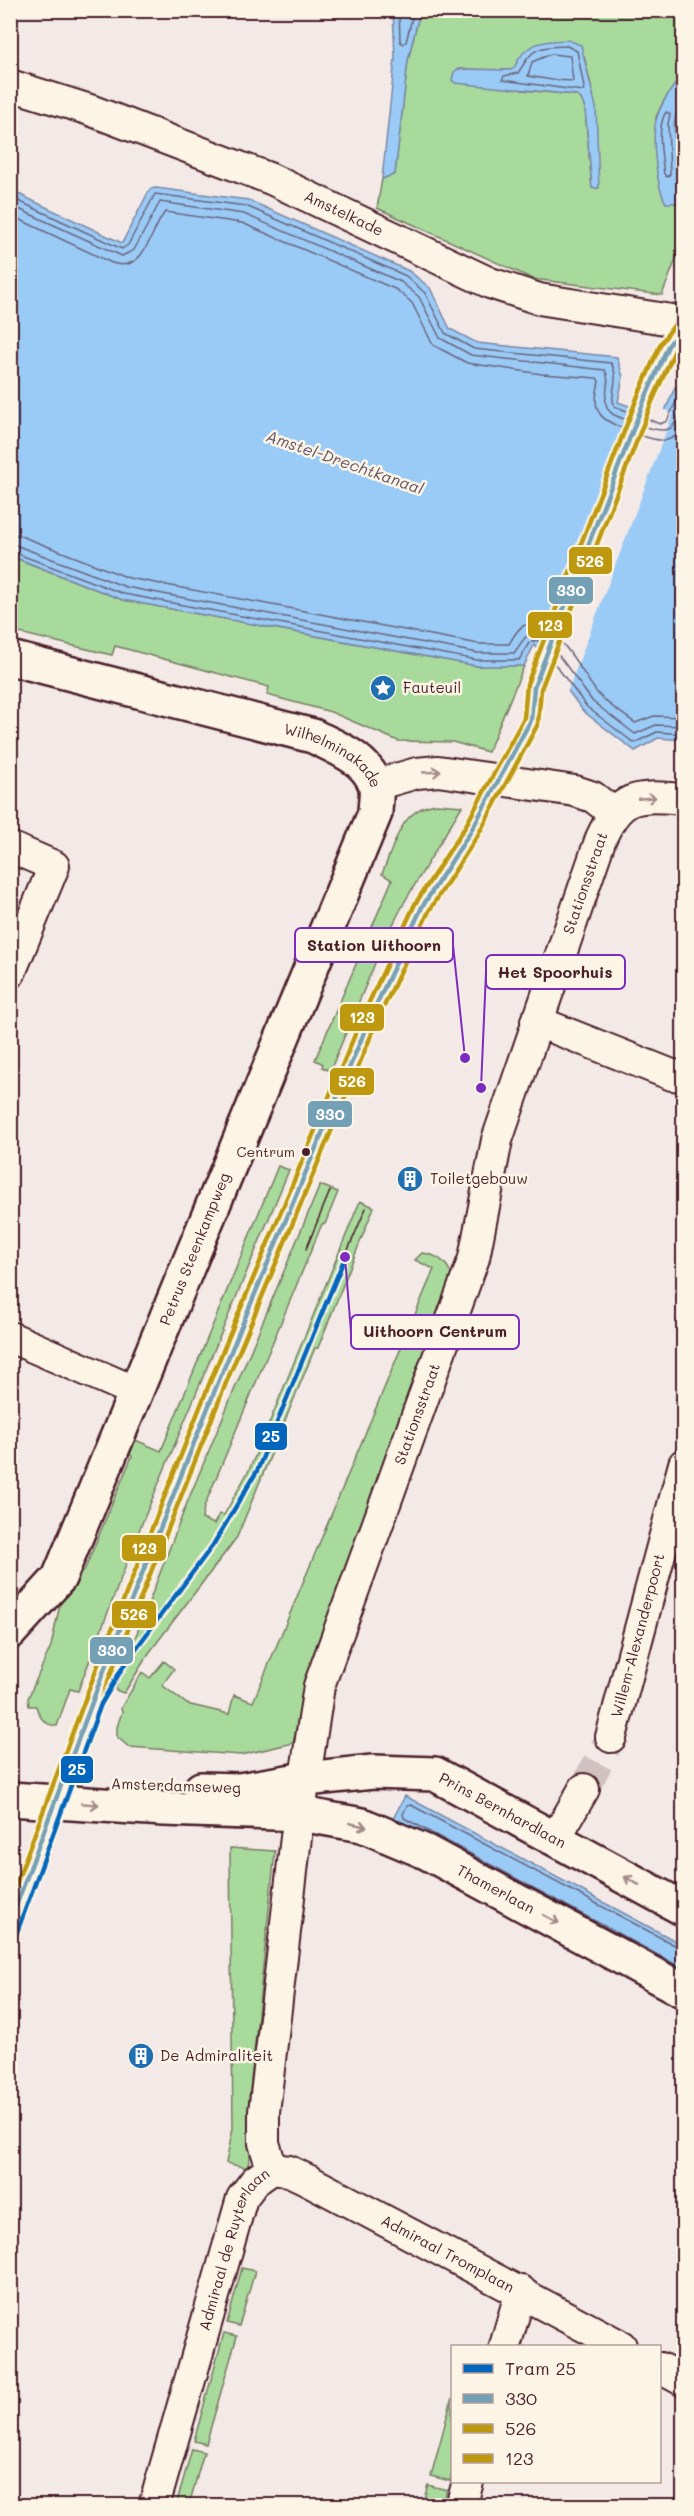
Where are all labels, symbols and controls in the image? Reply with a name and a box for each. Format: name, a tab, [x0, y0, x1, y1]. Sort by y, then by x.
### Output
street label: Amstelkade	[301, 185, 387, 240]
water label: Amstel-Drechtkanaal	[264, 425, 427, 498]
line badge: 526	[568, 546, 613, 575]
text: 526	[576, 550, 604, 571]
line badge: 330	[548, 576, 594, 605]
text: 330	[556, 579, 586, 600]
line badge: 123	[527, 611, 573, 639]
text: 123	[537, 614, 563, 635]
place icon: Fauteuil	[368, 673, 398, 703]
place label: Fauteuil	[403, 677, 461, 697]
street label: Wilhelminakade	[282, 718, 386, 790]
one-way arrow	[422, 766, 442, 777]
one-way arrow	[636, 792, 656, 803]
street label: Stationsstraat	[558, 828, 612, 937]
callout: Station Uithoorn	[295, 928, 453, 962]
text: Station Uithoorn	[307, 934, 441, 955]
callout: Het Spoorhuis	[486, 955, 625, 989]
text: Het Spoorhuis	[497, 961, 613, 982]
line badge: 123	[339, 1003, 385, 1032]
text: 123	[349, 1006, 375, 1027]
line badge: 526	[329, 1067, 375, 1096]
text: 526	[338, 1070, 366, 1091]
line badge: 330	[307, 1100, 353, 1128]
text: 330	[315, 1103, 345, 1124]
place label: Centrum	[237, 1142, 295, 1161]
marker: Centrum	[300, 1146, 312, 1158]
building icon: Toiletgebouw	[395, 1164, 425, 1194]
place label: Toiletgebouw	[430, 1168, 528, 1188]
street label: Petrus Steenkampweg	[154, 1169, 234, 1328]
callout: Uithoorn Centrum	[351, 1315, 519, 1349]
text: Uithoorn Centrum	[363, 1320, 507, 1341]
street label: Stationsstraat	[389, 1360, 444, 1467]
line badge: 25	[254, 1422, 288, 1451]
text: 25	[262, 1425, 280, 1446]
line badge: 123	[121, 1534, 167, 1562]
text: 123	[131, 1537, 157, 1558]
street label: Willem-Alexanderpoort	[606, 1551, 669, 1720]
line badge: 526	[111, 1600, 157, 1629]
text: 526	[120, 1603, 148, 1624]
line badge: 330	[89, 1636, 134, 1665]
text: 330	[97, 1639, 127, 1660]
line badge: 25	[60, 1755, 94, 1784]
text: 25	[68, 1758, 86, 1779]
street label: Prins Bernhardlaan	[436, 1767, 570, 1852]
street label: Amsterdamseweg	[111, 1773, 242, 1797]
one-way arrow	[79, 1799, 99, 1810]
one-way arrow	[348, 1819, 367, 1831]
street label: Thamerlaan	[454, 1860, 539, 1918]
one-way arrow	[624, 1875, 641, 1887]
one-way arrow	[542, 1913, 559, 1925]
building icon: De Admiraliteit	[126, 2041, 156, 2071]
place label: De Admiraliteit	[160, 2045, 273, 2065]
street label: Admiraal de Ruyterlaan	[194, 2163, 273, 2333]
street label: Admiraal Tromplaan	[378, 2210, 518, 2297]
legend	[451, 2345, 661, 2483]
text: Tram 25	[505, 2356, 576, 2380]
text: 330	[505, 2386, 537, 2410]
text: 526	[505, 2416, 536, 2440]
text: 123	[505, 2446, 534, 2470]

